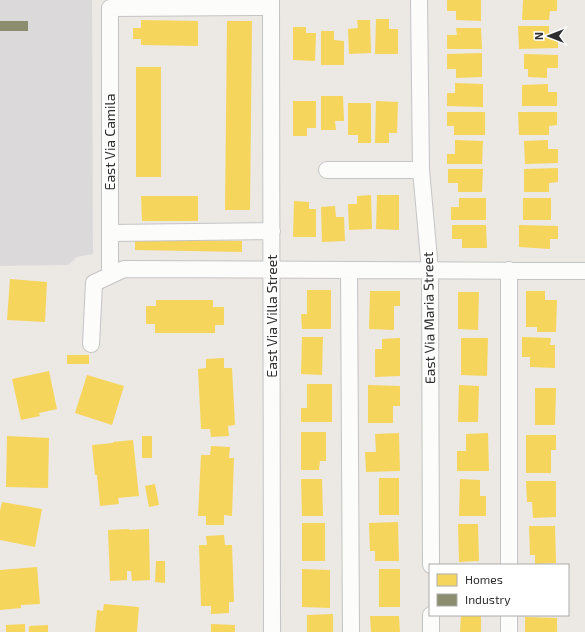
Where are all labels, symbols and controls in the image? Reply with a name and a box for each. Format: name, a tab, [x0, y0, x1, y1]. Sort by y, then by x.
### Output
north arrow	[529, 16, 569, 56]
text: N	[532, 32, 545, 40]
street label: East Via Camila	[101, 94, 118, 190]
street label: East Via Maria Street	[419, 252, 438, 384]
street label: East Via Villa Street	[263, 254, 280, 378]
legend	[429, 564, 569, 616]
text: Homes	[465, 572, 503, 586]
text: Industry	[465, 592, 511, 606]

